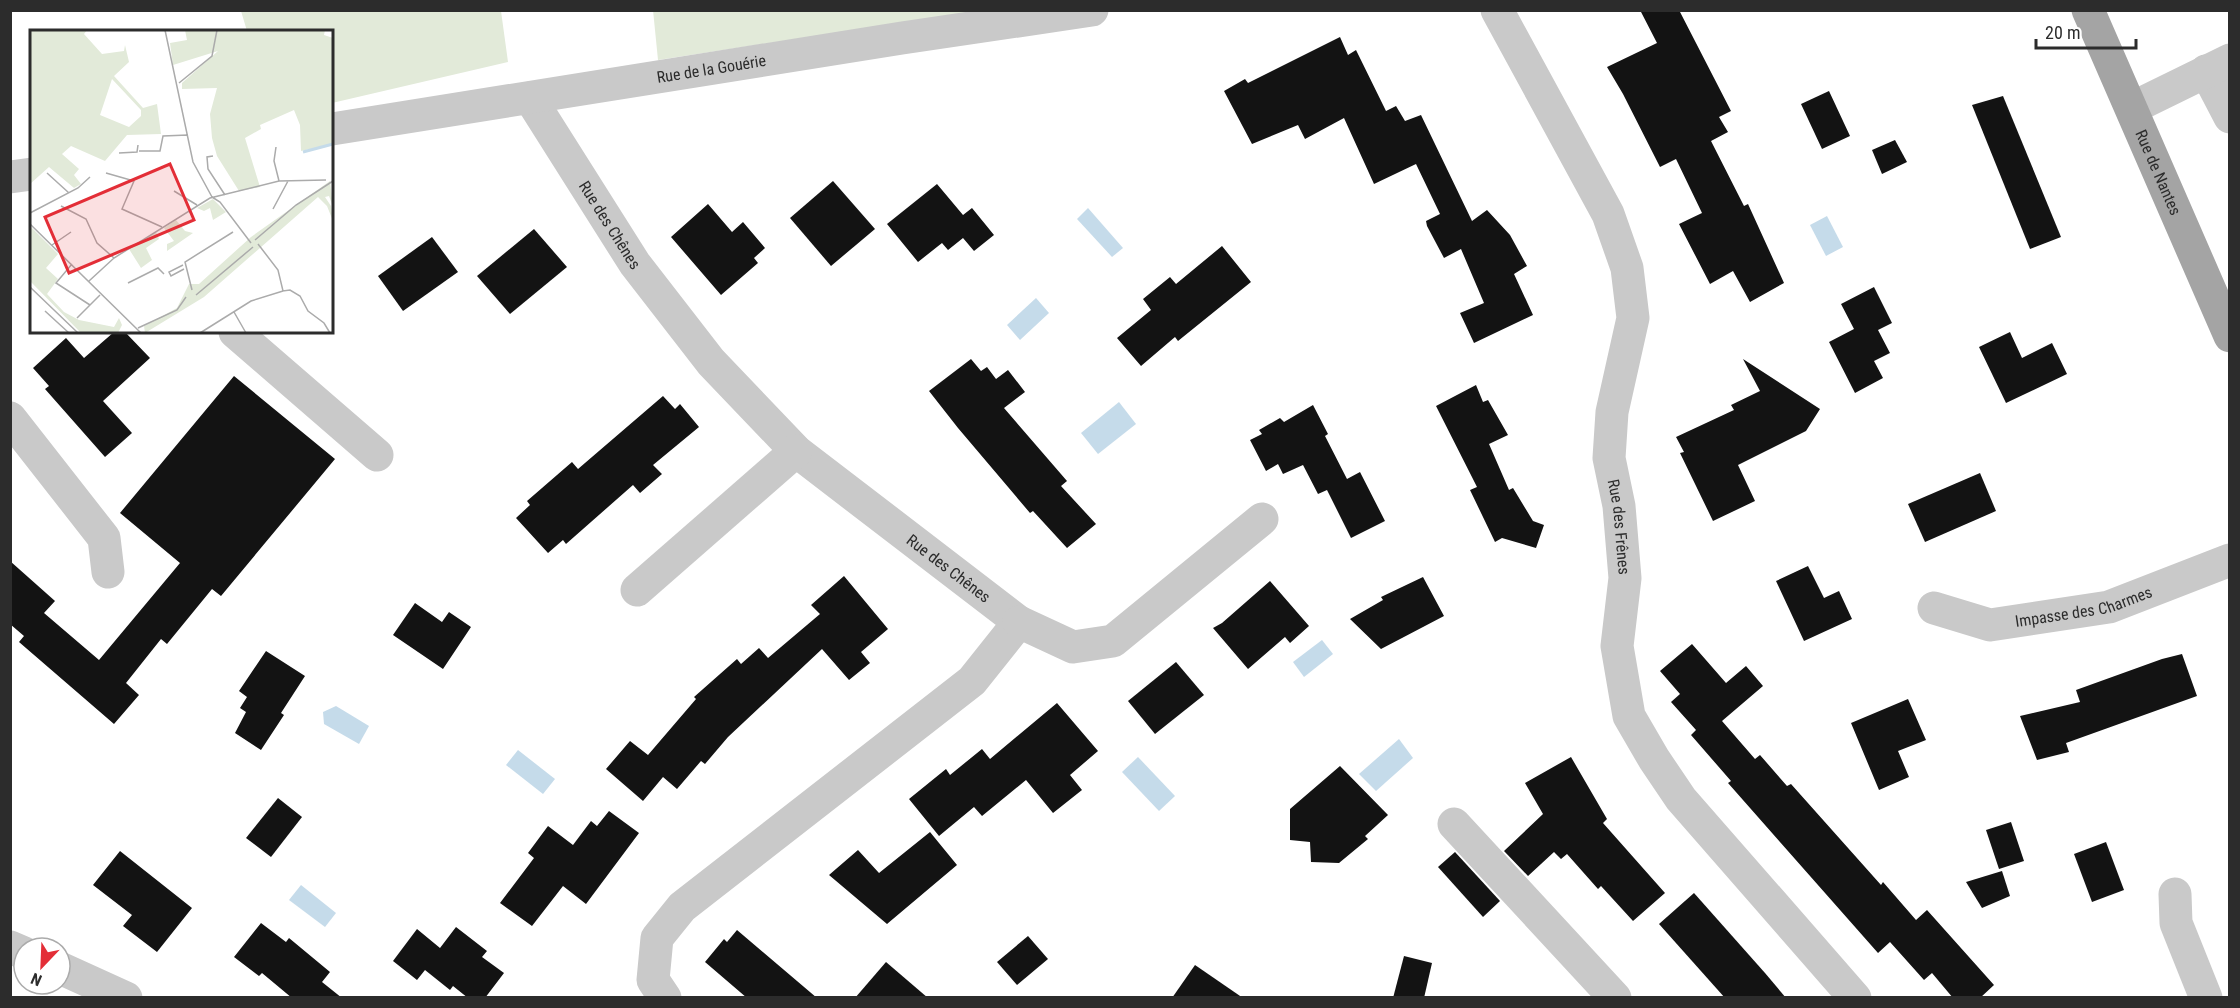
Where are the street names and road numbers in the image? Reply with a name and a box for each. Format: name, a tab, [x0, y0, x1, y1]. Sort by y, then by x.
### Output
street label: Rue de la Gouérie	[655, 50, 767, 87]
street label: Rue de Nantes	[2132, 127, 2186, 218]
street label: Rue des Chênes	[575, 177, 645, 273]
street label: Rue des Frênes	[1604, 477, 1634, 575]
street label: Rue des Chênes	[903, 530, 994, 606]
street label: Impasse des Charmes	[2014, 582, 2154, 631]

